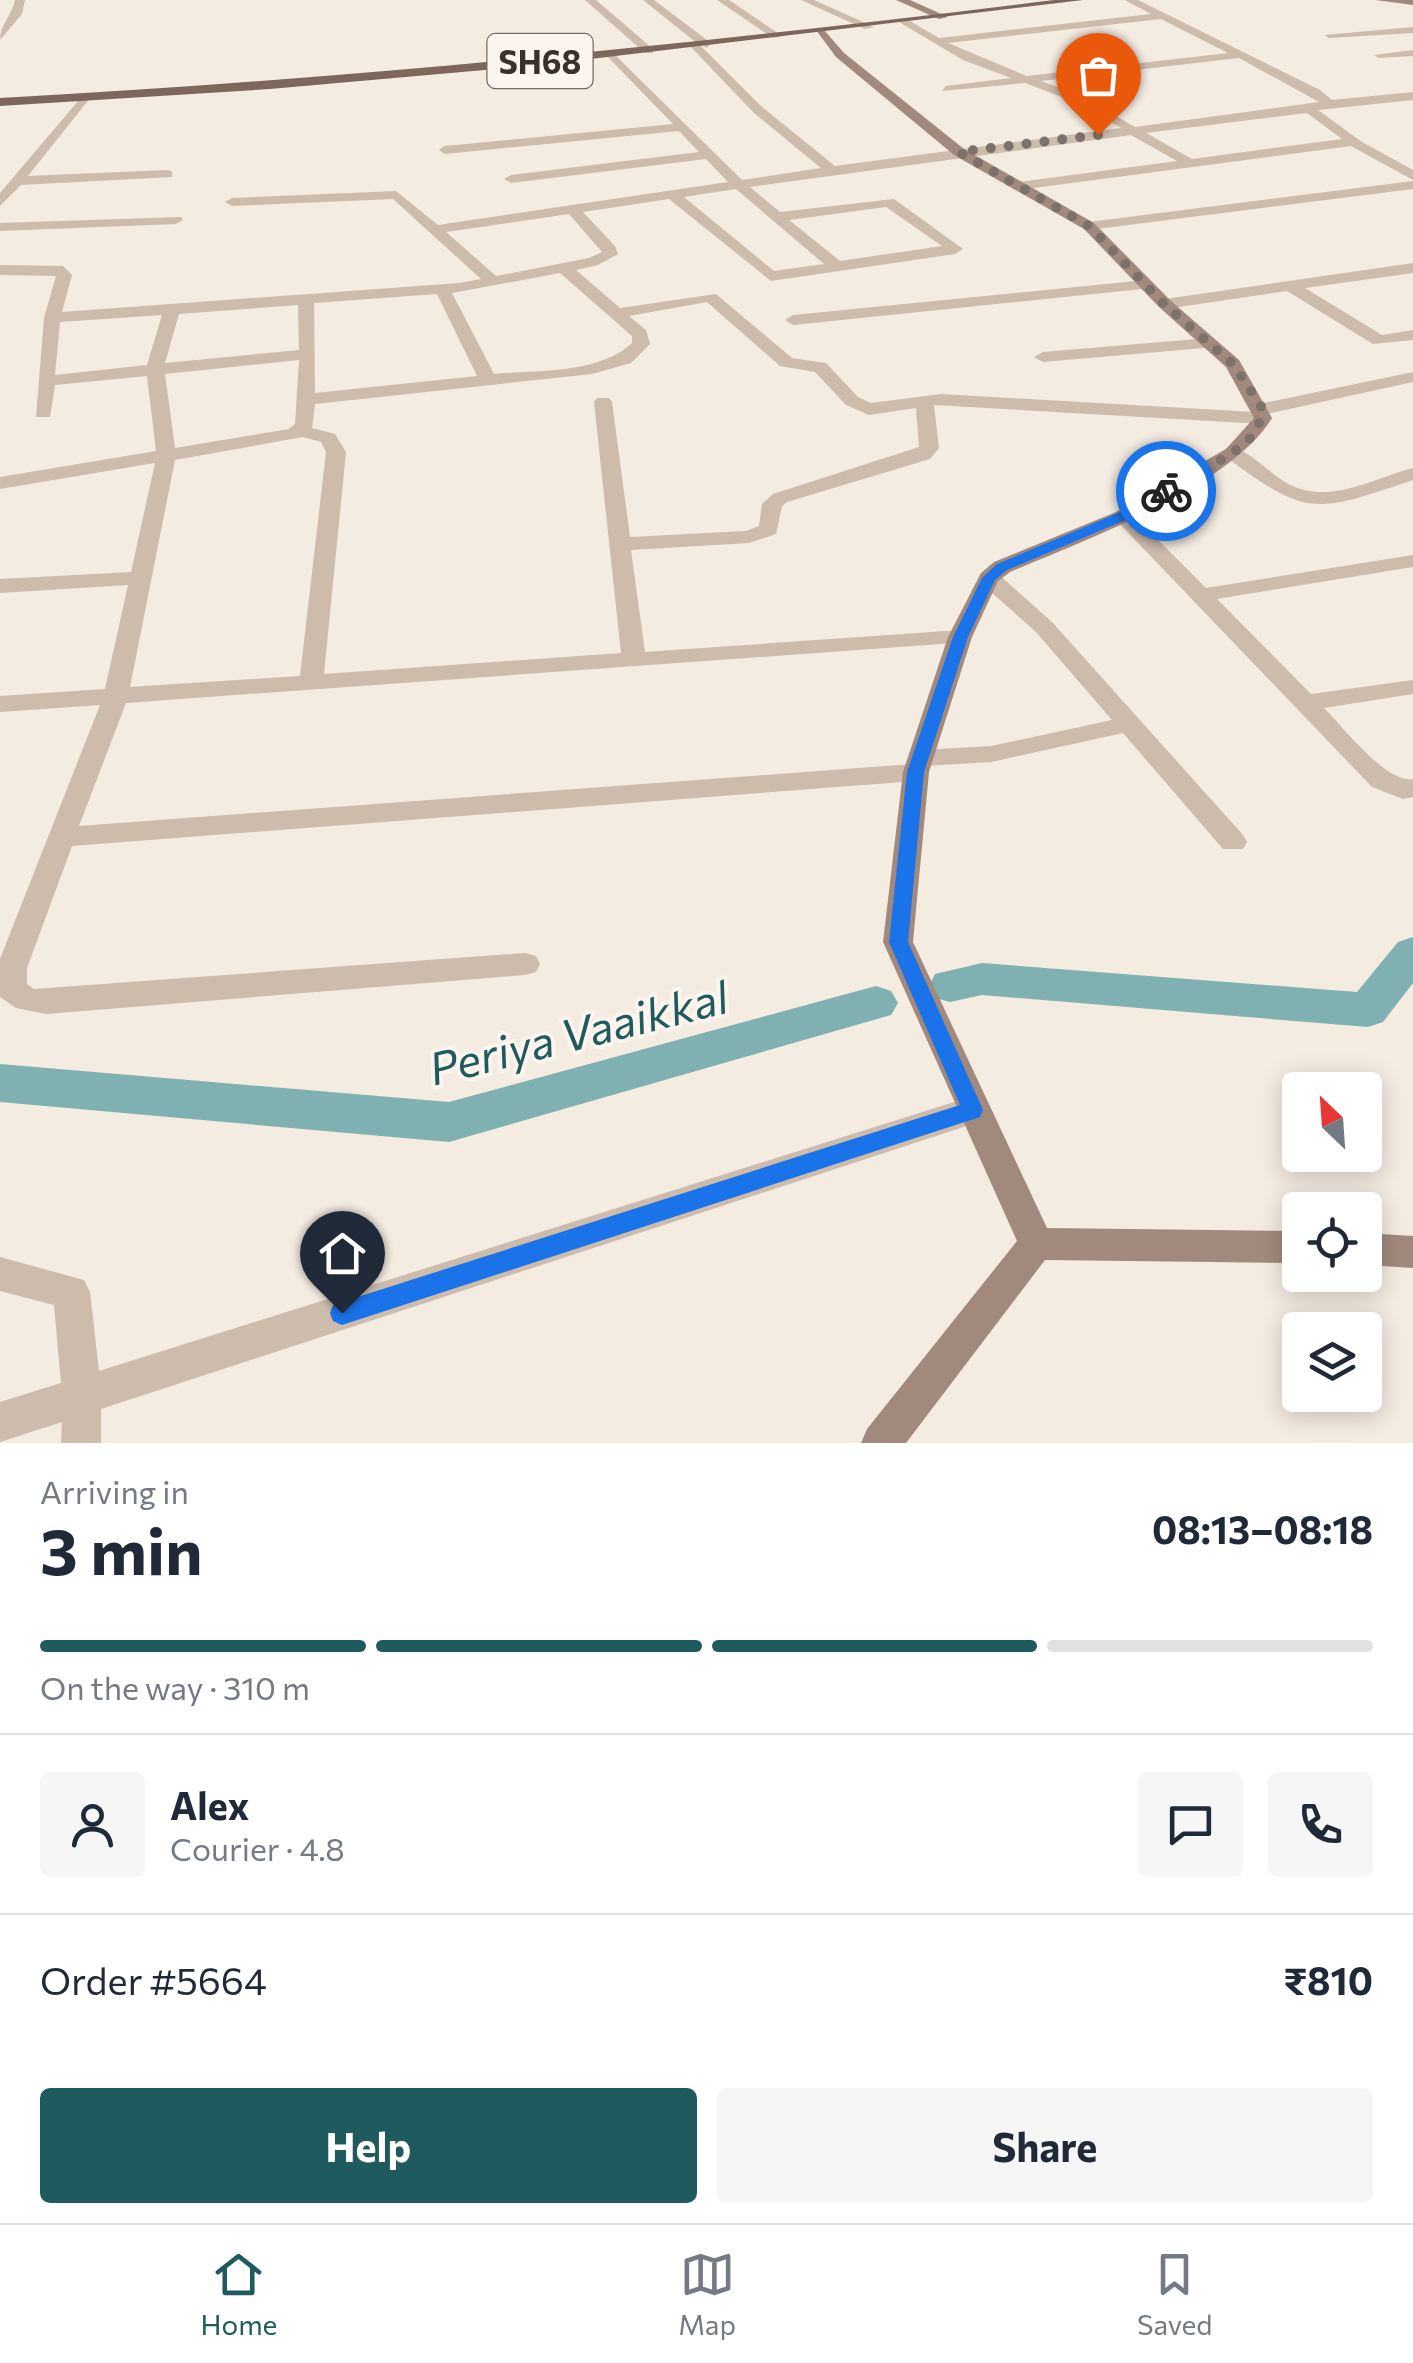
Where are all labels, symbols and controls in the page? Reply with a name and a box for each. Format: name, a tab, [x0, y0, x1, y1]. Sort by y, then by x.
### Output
pin	[1056, 33, 1141, 136]
road number: SH68	[488, 34, 592, 88]
icon: bag	[1071, 48, 1126, 103]
courier	[1116, 441, 1216, 541]
icon: bike	[1139, 464, 1194, 519]
water label: Periya Vaaikkal	[423, 967, 735, 1095]
north arrow	[1282, 1072, 1382, 1172]
map controls	[1282, 1072, 1382, 1412]
button: locate	[1282, 1192, 1382, 1292]
pin	[300, 1211, 385, 1314]
icon: home	[315, 1226, 370, 1281]
button: layers	[1282, 1312, 1382, 1412]
text: Arriving in	[40, 1471, 189, 1511]
text: 08:13–08:18	[1152, 1505, 1373, 1552]
text: 3 min	[40, 1509, 203, 1588]
text: On the way · 310 m	[40, 1667, 310, 1707]
button: person	[40, 1772, 145, 1877]
button: chat	[1138, 1772, 1243, 1877]
button: phone	[1268, 1772, 1373, 1877]
text: Alex	[170, 1781, 249, 1828]
text: Courier · 4.8	[170, 1828, 345, 1868]
text: Order #5664	[40, 1956, 267, 2003]
text: ₹810	[1284, 1956, 1373, 2003]
button: Help	[40, 2088, 697, 2203]
button: Share	[717, 2088, 1373, 2203]
tab: Home	[200, 2247, 277, 2341]
tab: Map	[678, 2247, 736, 2341]
tab: Saved	[1137, 2247, 1213, 2341]

